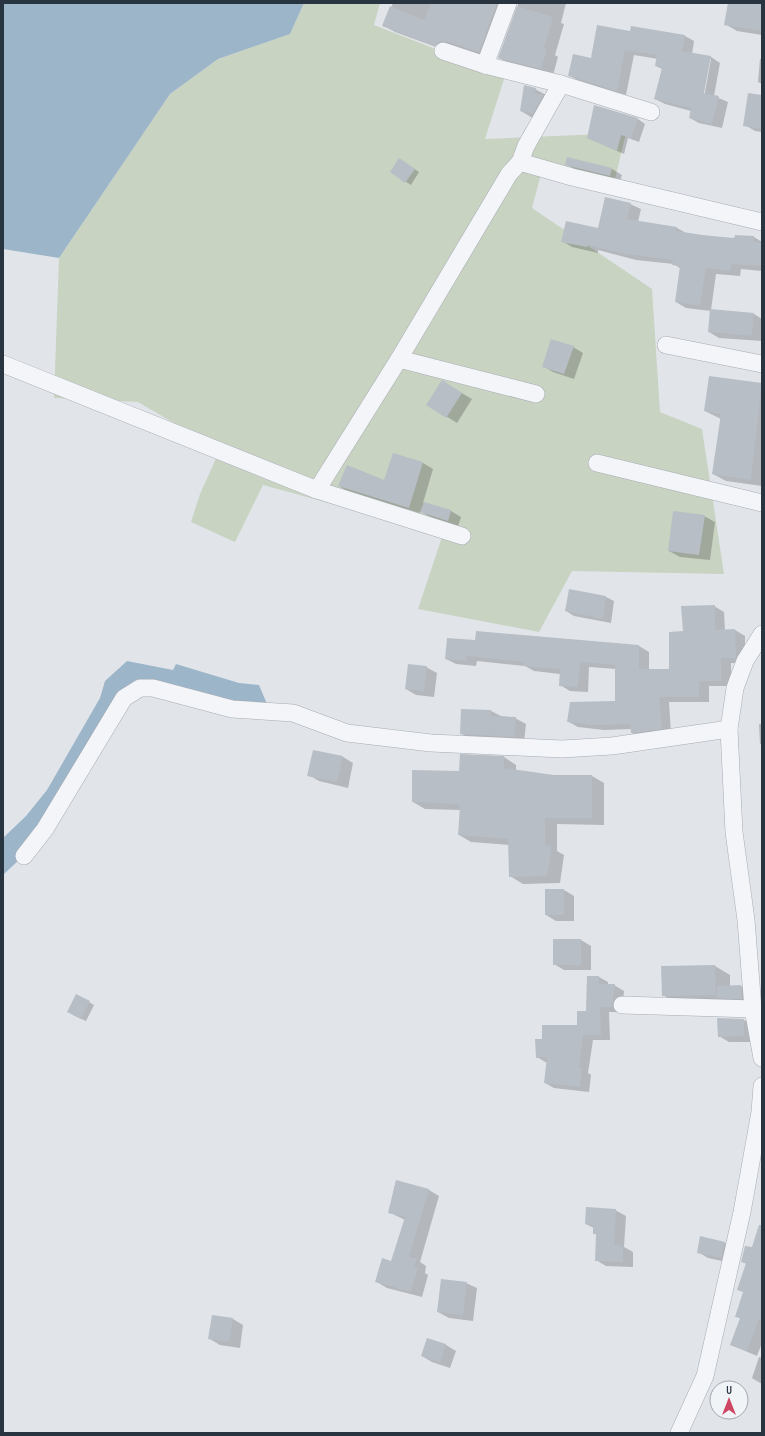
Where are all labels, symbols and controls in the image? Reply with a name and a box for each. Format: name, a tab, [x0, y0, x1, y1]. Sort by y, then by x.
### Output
north arrow	[709, 1380, 749, 1420]
text: U	[726, 1384, 732, 1397]

